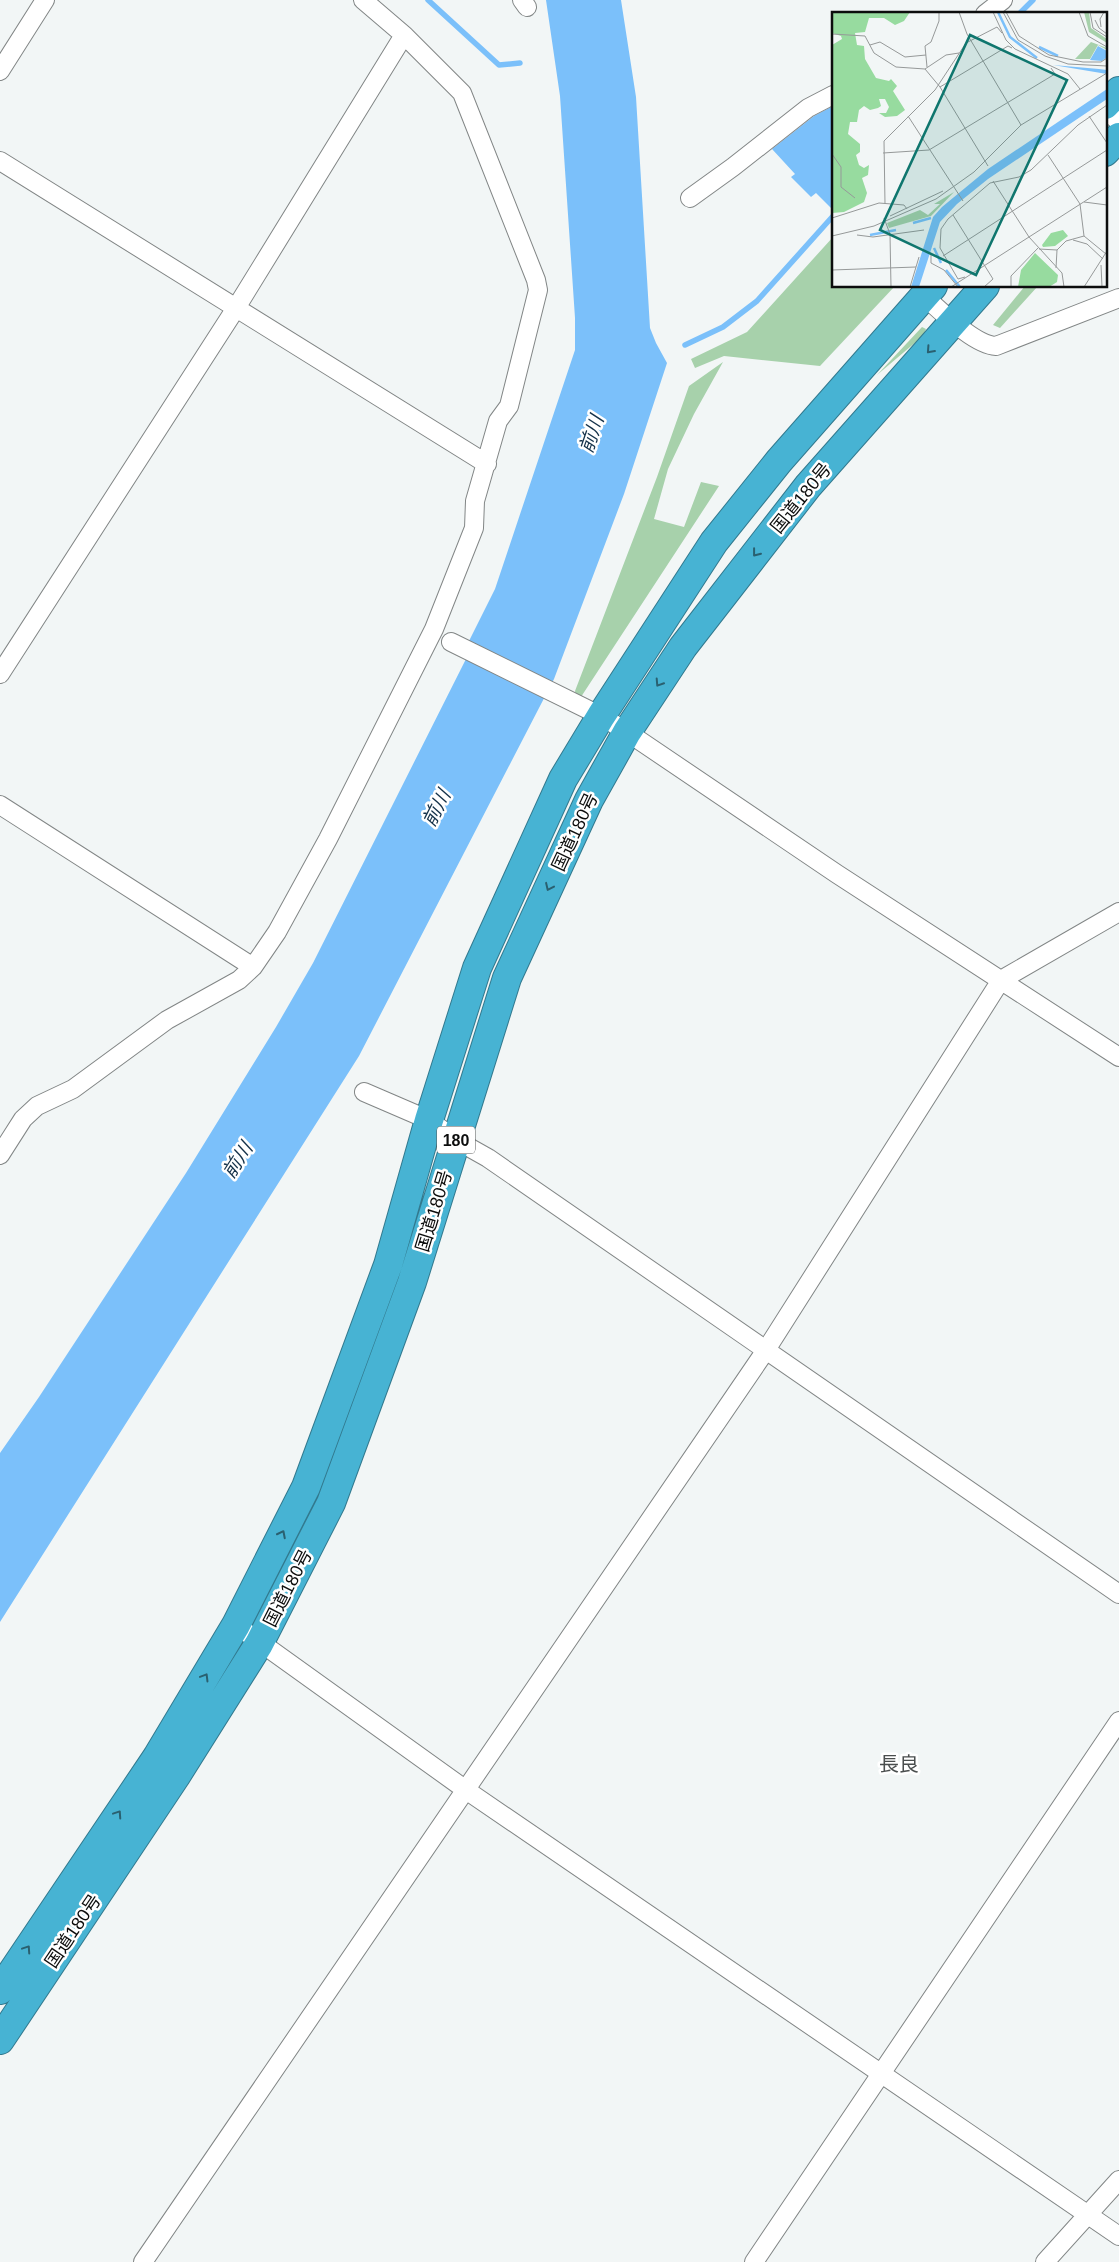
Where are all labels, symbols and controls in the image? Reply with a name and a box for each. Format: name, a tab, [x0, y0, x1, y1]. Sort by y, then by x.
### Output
inset map	[832, 12, 1106, 288]
one-way arrow	[927, 344, 936, 353]
water label: 前川	[575, 411, 608, 456]
street label: 国道180号	[767, 459, 835, 537]
one-way arrow	[753, 547, 762, 556]
one-way arrow	[656, 677, 666, 686]
water label: 前川	[418, 785, 455, 830]
street label: 国道180号	[548, 790, 602, 874]
one-way arrow	[545, 882, 555, 891]
road number: 180	[437, 1126, 475, 1154]
water label: 前川	[218, 1137, 258, 1182]
street label: 国道180号	[412, 1168, 456, 1254]
one-way arrow	[276, 1530, 286, 1539]
street label: 国道180号	[260, 1546, 316, 1630]
one-way arrow	[198, 1674, 208, 1683]
district label: 長良	[879, 1753, 919, 1775]
one-way arrow	[112, 1811, 121, 1820]
street label: 国道180号	[41, 1891, 105, 1971]
one-way arrow	[21, 1945, 30, 1955]

